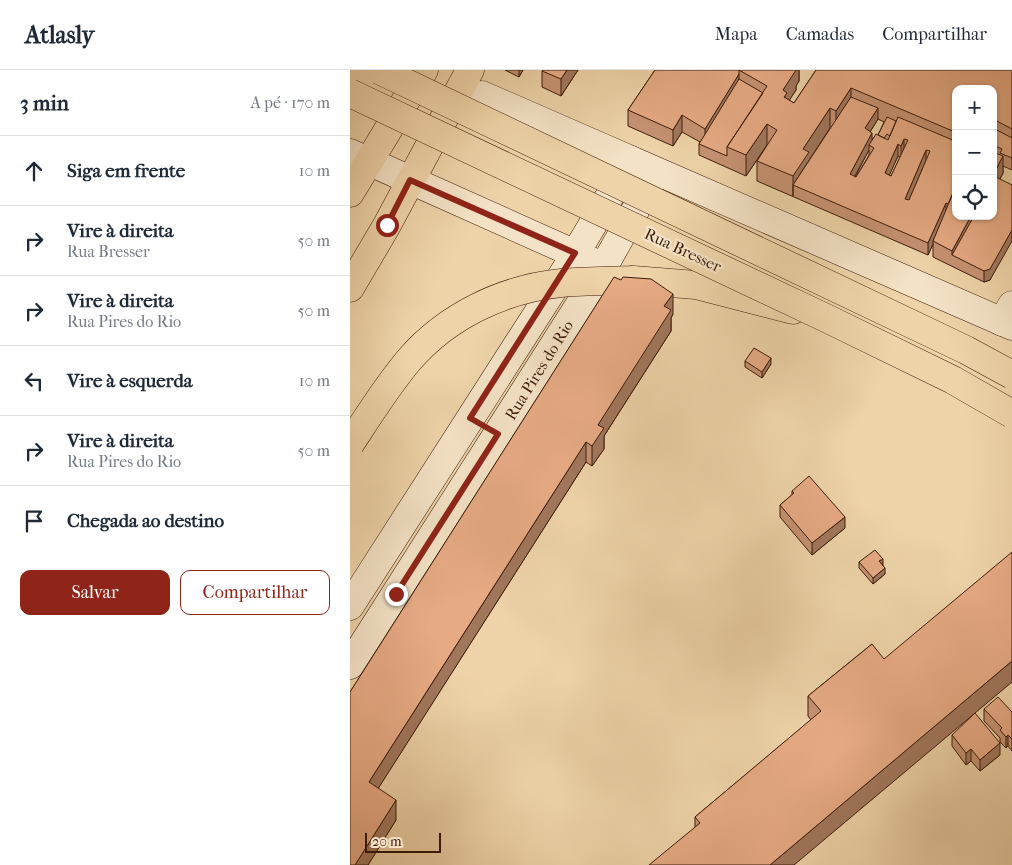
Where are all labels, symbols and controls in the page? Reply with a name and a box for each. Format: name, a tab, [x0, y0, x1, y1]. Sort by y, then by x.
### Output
text: Atlasly	[25, 21, 94, 49]
text: Mapa	[715, 24, 758, 45]
text: Camadas	[786, 24, 854, 45]
text: Compartilhar	[882, 24, 987, 45]
map controls	[952, 85, 997, 220]
button: +	[952, 85, 997, 130]
text: 3 min	[20, 91, 69, 115]
text: A pé · 170 m	[251, 93, 330, 112]
button: −	[952, 130, 997, 175]
icon: ahead	[20, 157, 48, 185]
text: Siga em frente	[67, 160, 185, 182]
text: 10 m	[299, 161, 330, 180]
button: locate	[952, 175, 997, 220]
route start	[376, 214, 399, 237]
text: Vire à direita	[67, 220, 174, 242]
street label: Rua Bresser	[641, 224, 725, 276]
icon: right	[20, 227, 48, 255]
text: 50 m	[298, 231, 330, 250]
text: Rua Bresser	[67, 242, 150, 261]
text: Vire à direita	[67, 290, 174, 312]
icon: right	[20, 297, 48, 325]
text: 50 m	[298, 301, 330, 320]
text: Rua Pires do Rio	[67, 312, 181, 331]
street label: Rua Pires do Rio	[501, 317, 577, 423]
icon: left	[20, 367, 48, 395]
text: Vire à esquerda	[67, 370, 193, 392]
text: 10 m	[299, 371, 330, 390]
text: Vire à direita	[67, 430, 174, 452]
icon: right	[20, 437, 48, 465]
text: 50 m	[298, 441, 330, 460]
text: Rua Pires do Rio	[67, 452, 181, 471]
icon: arrive	[20, 507, 48, 535]
text: Chegada ao destino	[67, 510, 224, 532]
button: Salvar	[20, 570, 170, 615]
button: Compartilhar	[180, 570, 330, 615]
route end	[385, 583, 408, 606]
scale bar	[365, 830, 441, 853]
text: 20 m	[372, 833, 402, 850]

